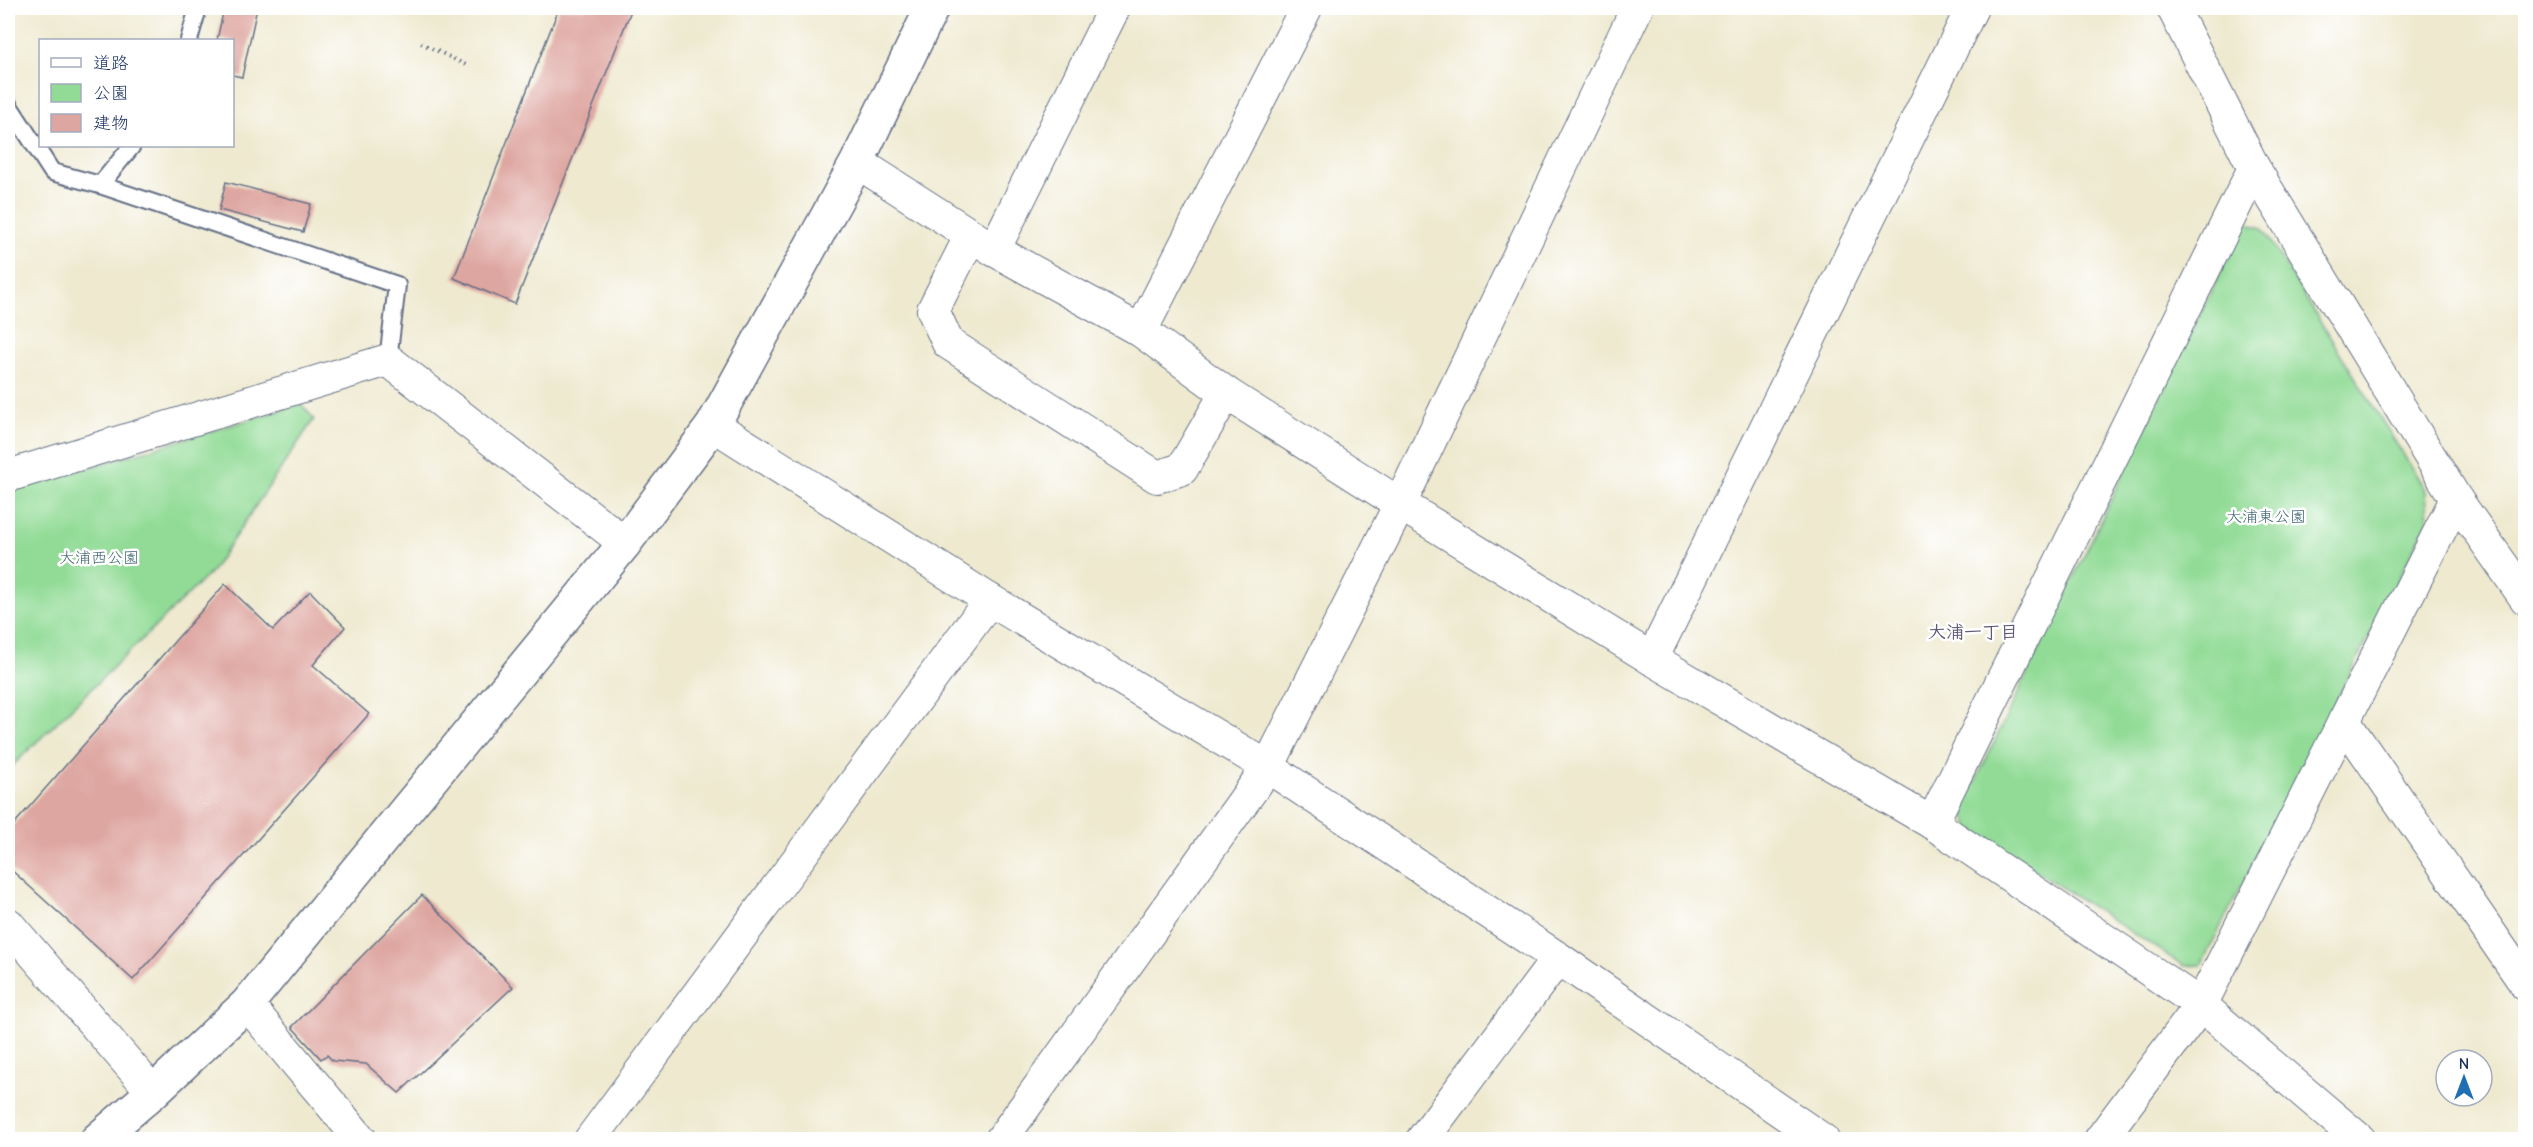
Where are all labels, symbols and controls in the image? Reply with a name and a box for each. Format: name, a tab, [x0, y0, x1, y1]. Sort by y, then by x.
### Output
legend	[39, 39, 234, 147]
text: 道路	[93, 53, 129, 74]
text: 公園	[93, 83, 129, 104]
text: 建物	[93, 113, 129, 134]
park label: 大浦東公園	[2226, 508, 2306, 526]
park label: 大浦西公園	[59, 549, 139, 567]
district label: 大浦一丁目	[1928, 622, 2018, 643]
north arrow	[2434, 1048, 2494, 1108]
text: N	[2459, 1055, 2469, 1073]

